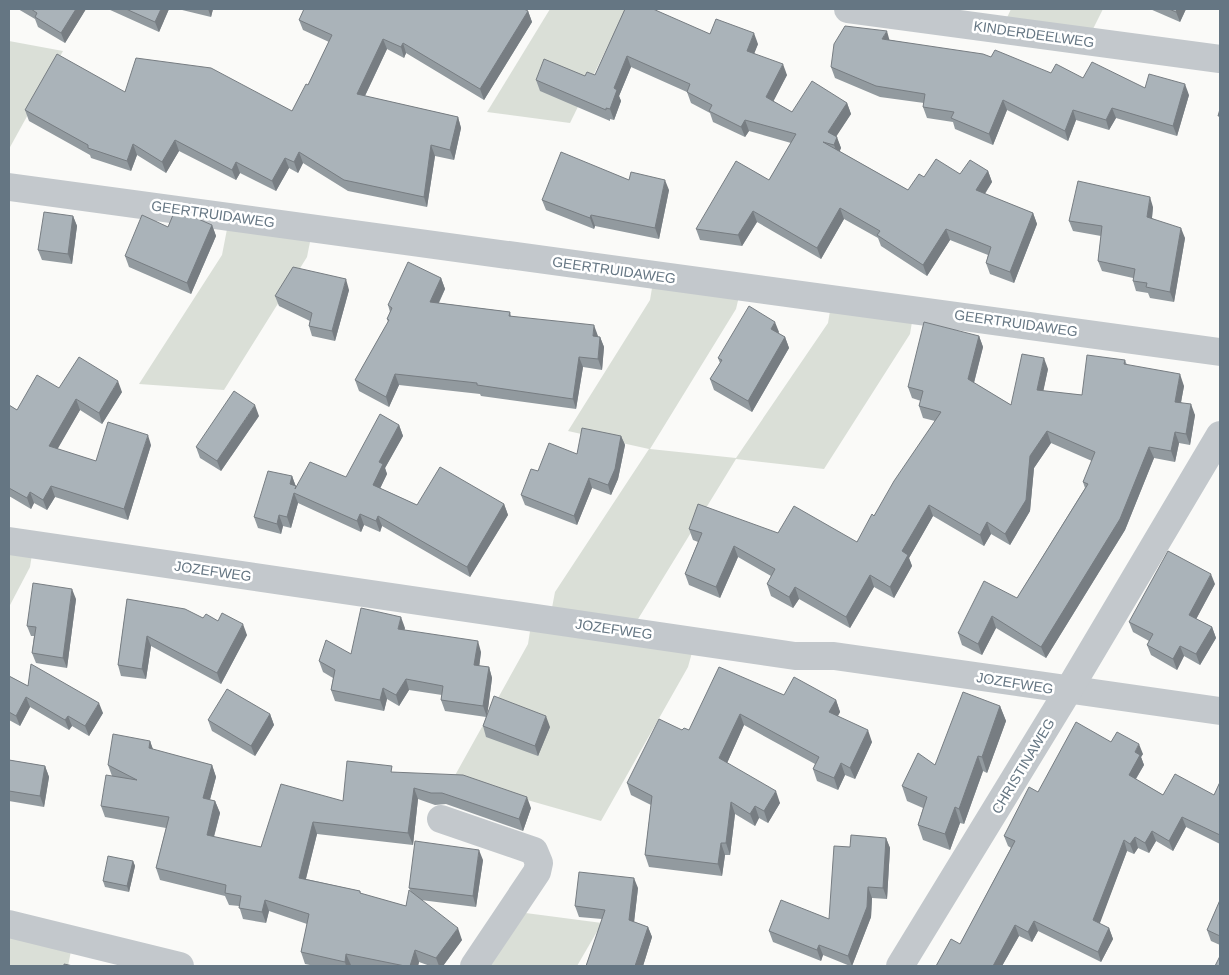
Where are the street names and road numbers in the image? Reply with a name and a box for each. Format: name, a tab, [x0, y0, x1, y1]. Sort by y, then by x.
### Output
street label: KINDERDEELWEG	[973, 18, 1095, 50]
street label: GEERTRUIDAWEG	[150, 197, 276, 231]
street label: GEERTRUIDAWEG	[551, 253, 677, 287]
street label: GEERTRUIDAWEG	[953, 306, 1079, 340]
street label: JOZEFWEG	[173, 558, 253, 584]
street label: JOZEFWEG	[574, 616, 654, 642]
street label: JOZEFWEG	[975, 669, 1055, 697]
street label: CHRISTINAWEG	[988, 715, 1058, 817]

